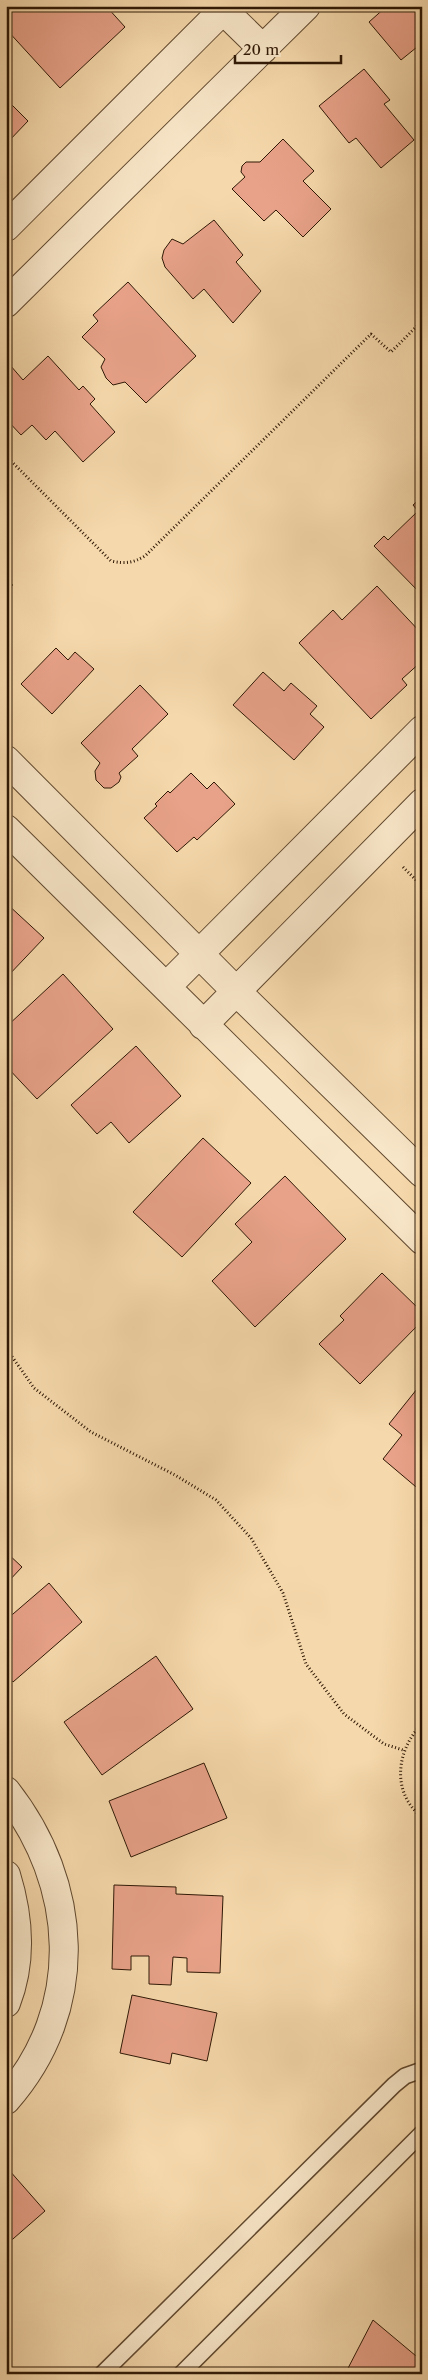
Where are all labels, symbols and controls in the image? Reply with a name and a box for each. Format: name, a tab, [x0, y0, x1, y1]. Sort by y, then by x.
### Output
scale bar	[235, 32, 342, 64]
text: 20 m	[243, 40, 279, 59]

